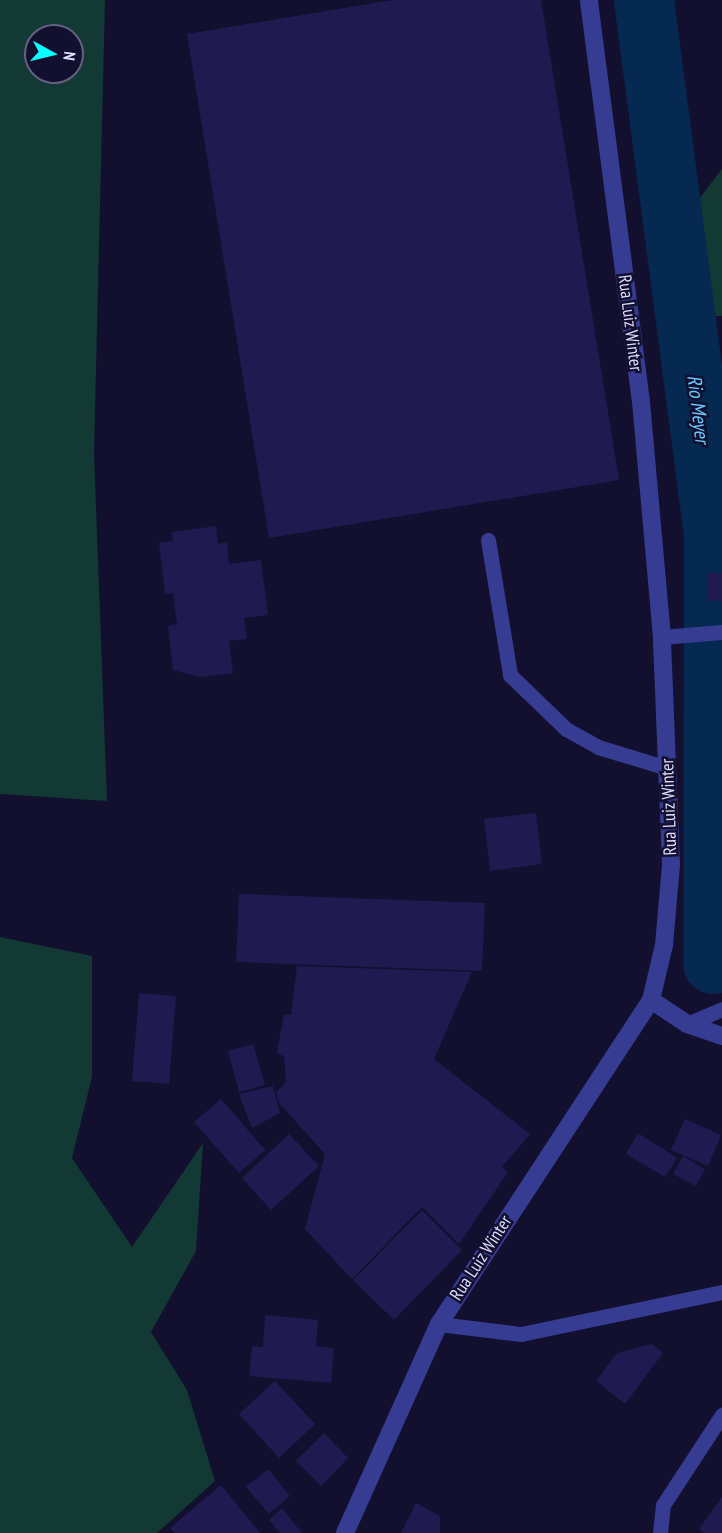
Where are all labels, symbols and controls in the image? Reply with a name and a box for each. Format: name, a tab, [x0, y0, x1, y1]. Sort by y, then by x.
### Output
north arrow	[24, 24, 84, 84]
text: N	[59, 51, 80, 62]
street label: Rua Luiz Winter	[613, 273, 647, 373]
water label: Rio Meyer	[682, 373, 714, 445]
street label: Rua Luiz Winter	[657, 758, 681, 856]
street label: Rua Luiz Winter	[445, 1211, 517, 1305]

